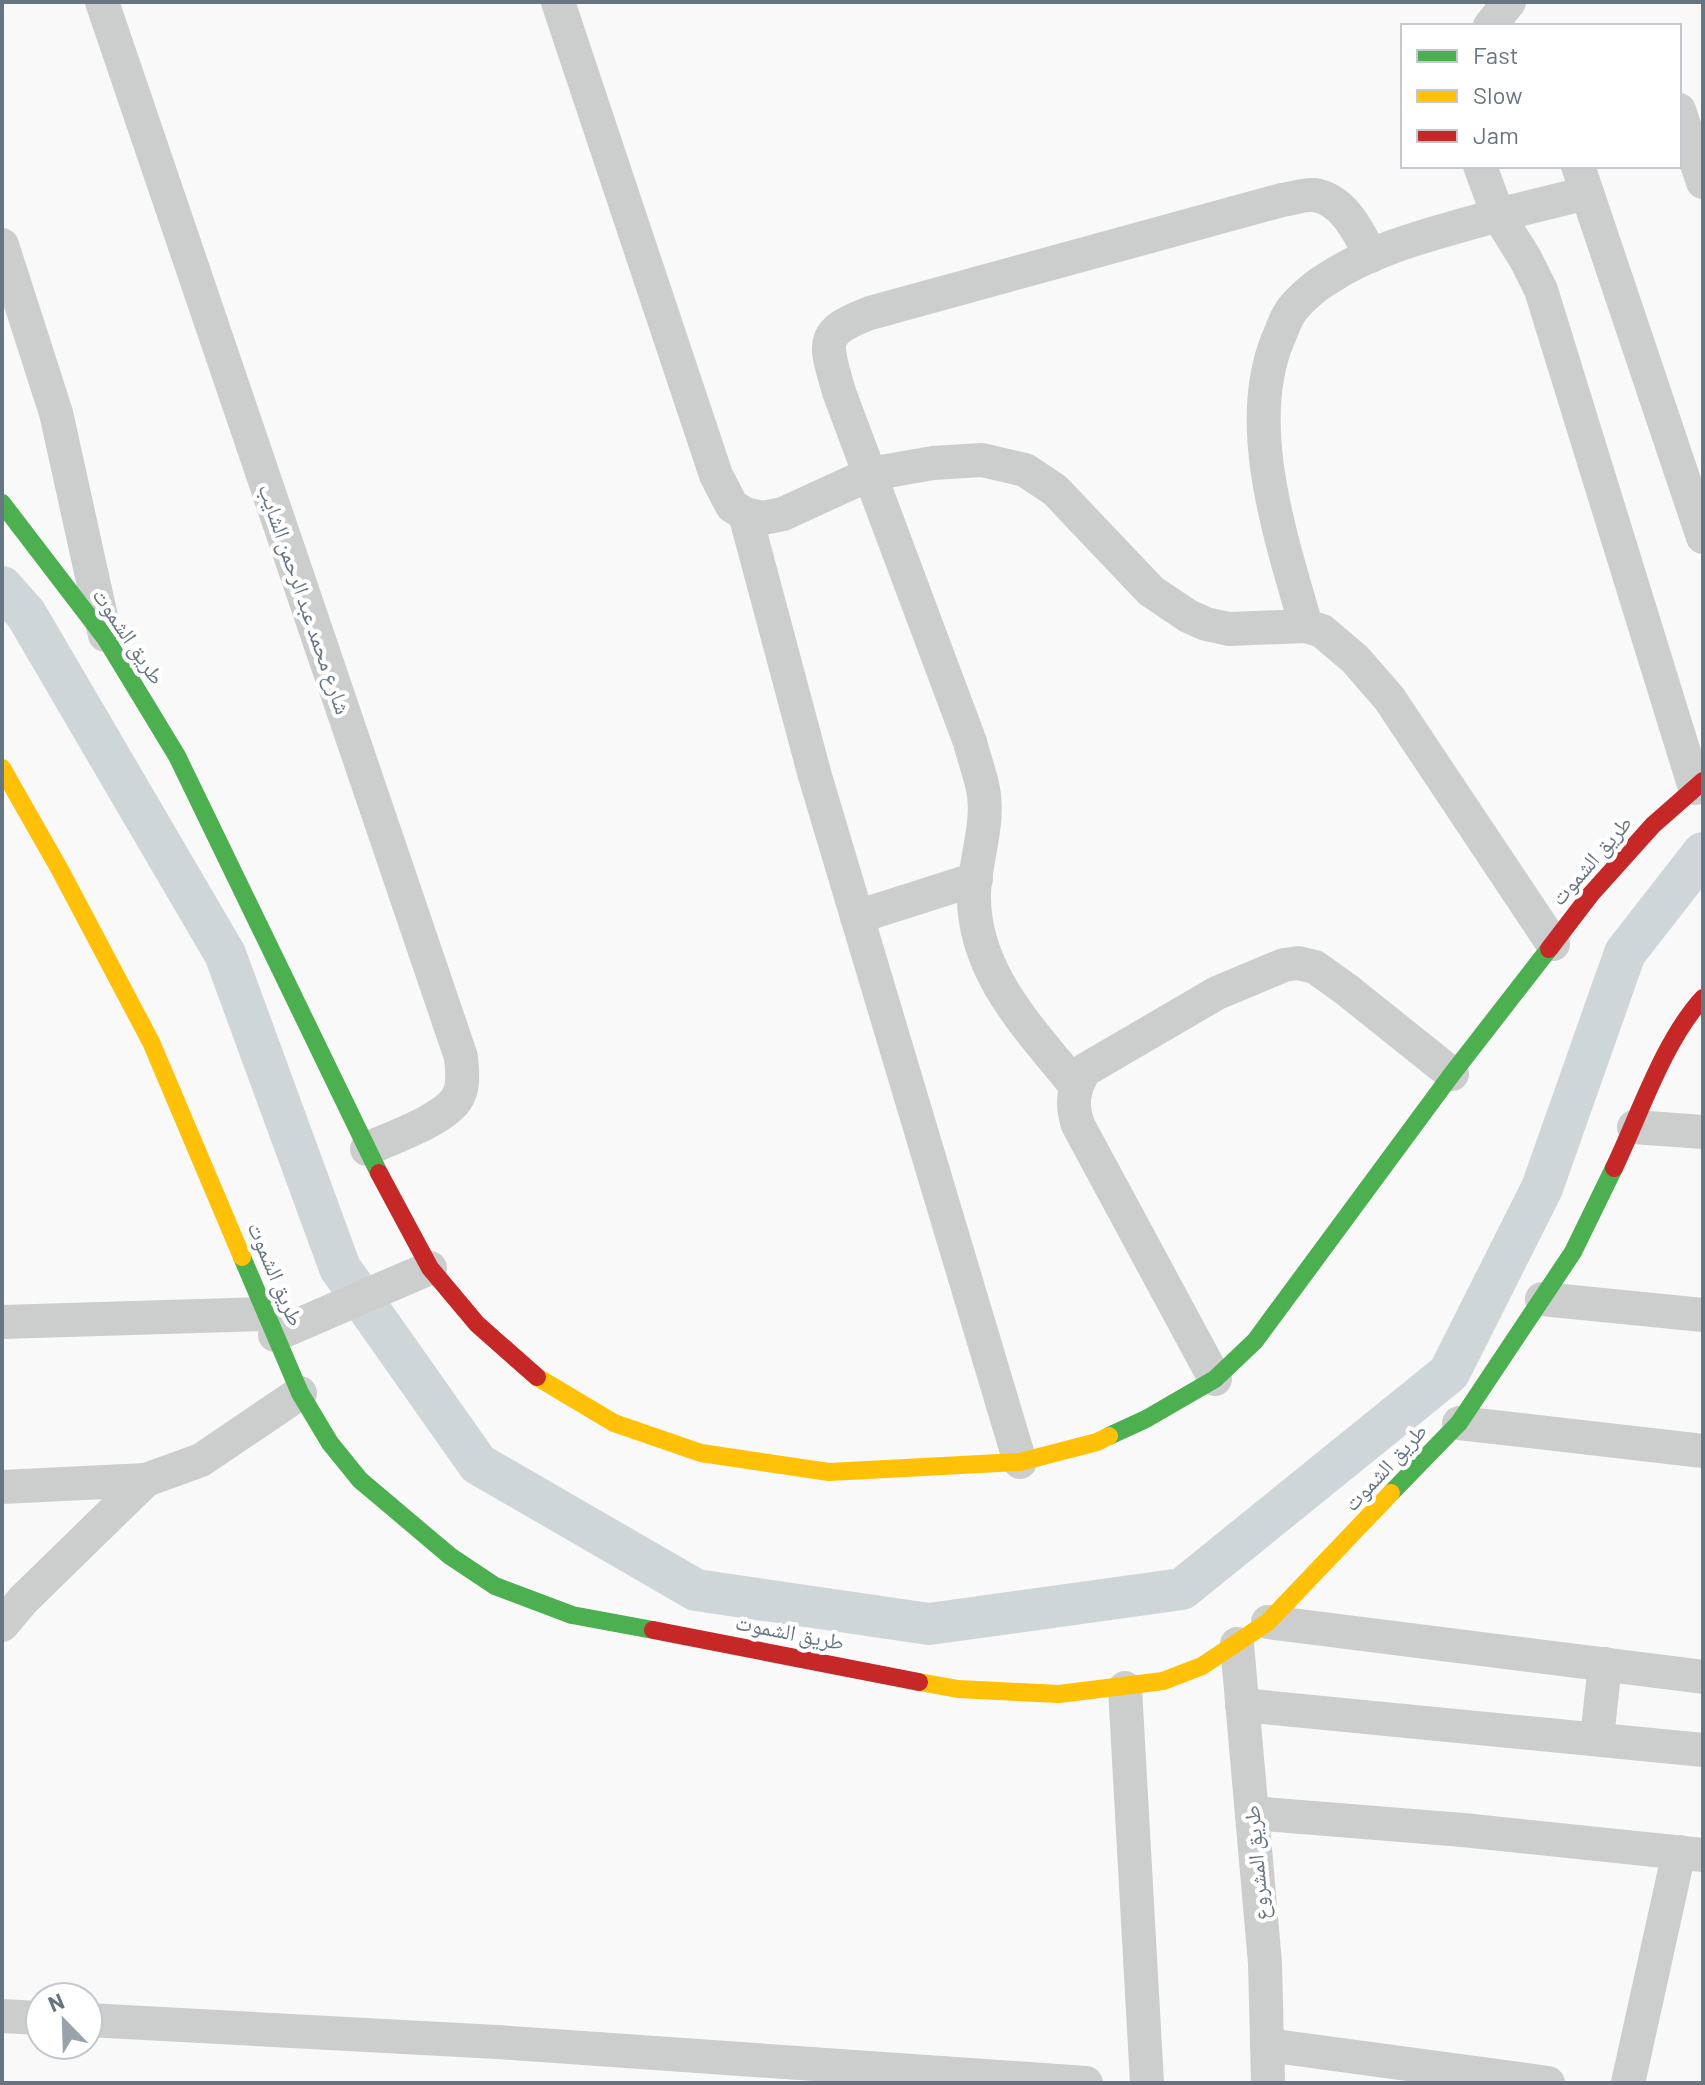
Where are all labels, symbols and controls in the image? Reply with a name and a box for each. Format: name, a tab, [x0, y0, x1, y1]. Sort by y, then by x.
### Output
legend	[1401, 24, 1681, 168]
text: Fast	[1473, 40, 1518, 69]
text: Slow	[1473, 80, 1522, 109]
text: Jam	[1473, 120, 1519, 149]
street label: شارع محمد عبد الرحمن الشايب	[252, 480, 358, 718]
street label: طريق الشموت	[87, 582, 171, 690]
street label: طريق الشموت	[1544, 809, 1638, 911]
street label: طريق الشموت	[242, 1218, 310, 1330]
street label: طريق الشموت	[1337, 1417, 1433, 1517]
street label: طريق الشموت	[733, 1608, 847, 1656]
street label: طريق المشروع	[1237, 1804, 1275, 1922]
north arrow	[24, 1981, 104, 2061]
text: N	[44, 1987, 68, 2016]

